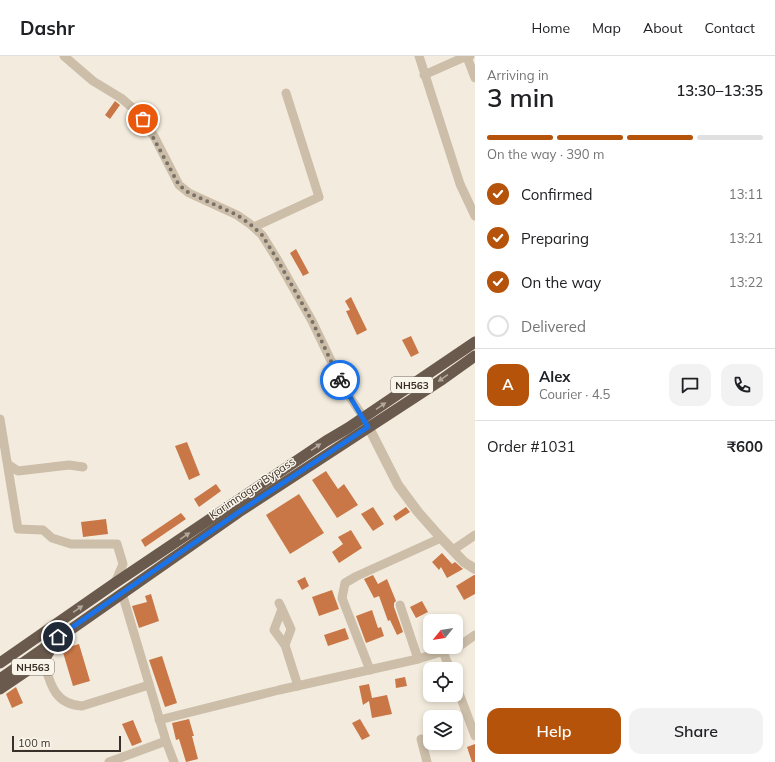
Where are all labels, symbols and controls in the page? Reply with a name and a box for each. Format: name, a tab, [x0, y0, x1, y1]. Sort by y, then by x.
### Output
text: Dashr	[20, 16, 75, 40]
text: Home	[531, 19, 570, 37]
text: Map	[592, 19, 621, 37]
text: About	[643, 19, 683, 37]
text: Contact	[705, 19, 755, 37]
text: Arriving in	[487, 67, 549, 83]
text: 3 min	[487, 81, 555, 114]
text: 13:30–13:35	[676, 81, 763, 100]
pin	[126, 102, 160, 136]
icon: bag	[132, 108, 154, 130]
text: On the way · 390 m	[487, 146, 604, 162]
icon: check	[487, 183, 509, 205]
text: Confirmed	[521, 185, 592, 204]
text: 13:11	[729, 186, 763, 202]
icon: check	[487, 227, 509, 249]
text: Preparing	[521, 229, 589, 248]
text: 13:21	[729, 230, 763, 246]
icon: check	[487, 271, 509, 293]
text: On the way	[521, 273, 601, 292]
text: 13:22	[729, 274, 763, 290]
text: Delivered	[521, 317, 586, 336]
courier	[320, 360, 360, 400]
button: chat	[669, 364, 711, 406]
button: phone	[721, 364, 763, 406]
text: Alex	[539, 367, 571, 386]
icon: bike	[329, 369, 351, 391]
one-way arrow	[438, 374, 448, 382]
text: A	[502, 375, 514, 394]
road number: NH563	[391, 377, 433, 393]
text: Courier · 4.5	[539, 386, 610, 402]
one-way arrow	[376, 402, 386, 410]
text: Order #1031	[487, 437, 575, 456]
text: ₹600	[727, 437, 763, 456]
one-way arrow	[311, 443, 321, 451]
street label: Karimnagar Bypass	[206, 454, 298, 522]
one-way arrow	[180, 532, 190, 540]
one-way arrow	[73, 605, 83, 613]
north arrow	[423, 614, 463, 654]
map controls	[423, 614, 463, 750]
pin	[41, 620, 75, 654]
icon: home	[47, 626, 69, 648]
road number: NH563	[12, 659, 54, 675]
button: locate	[423, 662, 463, 702]
button: Help	[487, 708, 621, 754]
button: Share	[629, 708, 763, 754]
button: layers	[423, 710, 463, 750]
scale bar	[12, 734, 121, 753]
text: 100 m	[18, 736, 50, 750]

